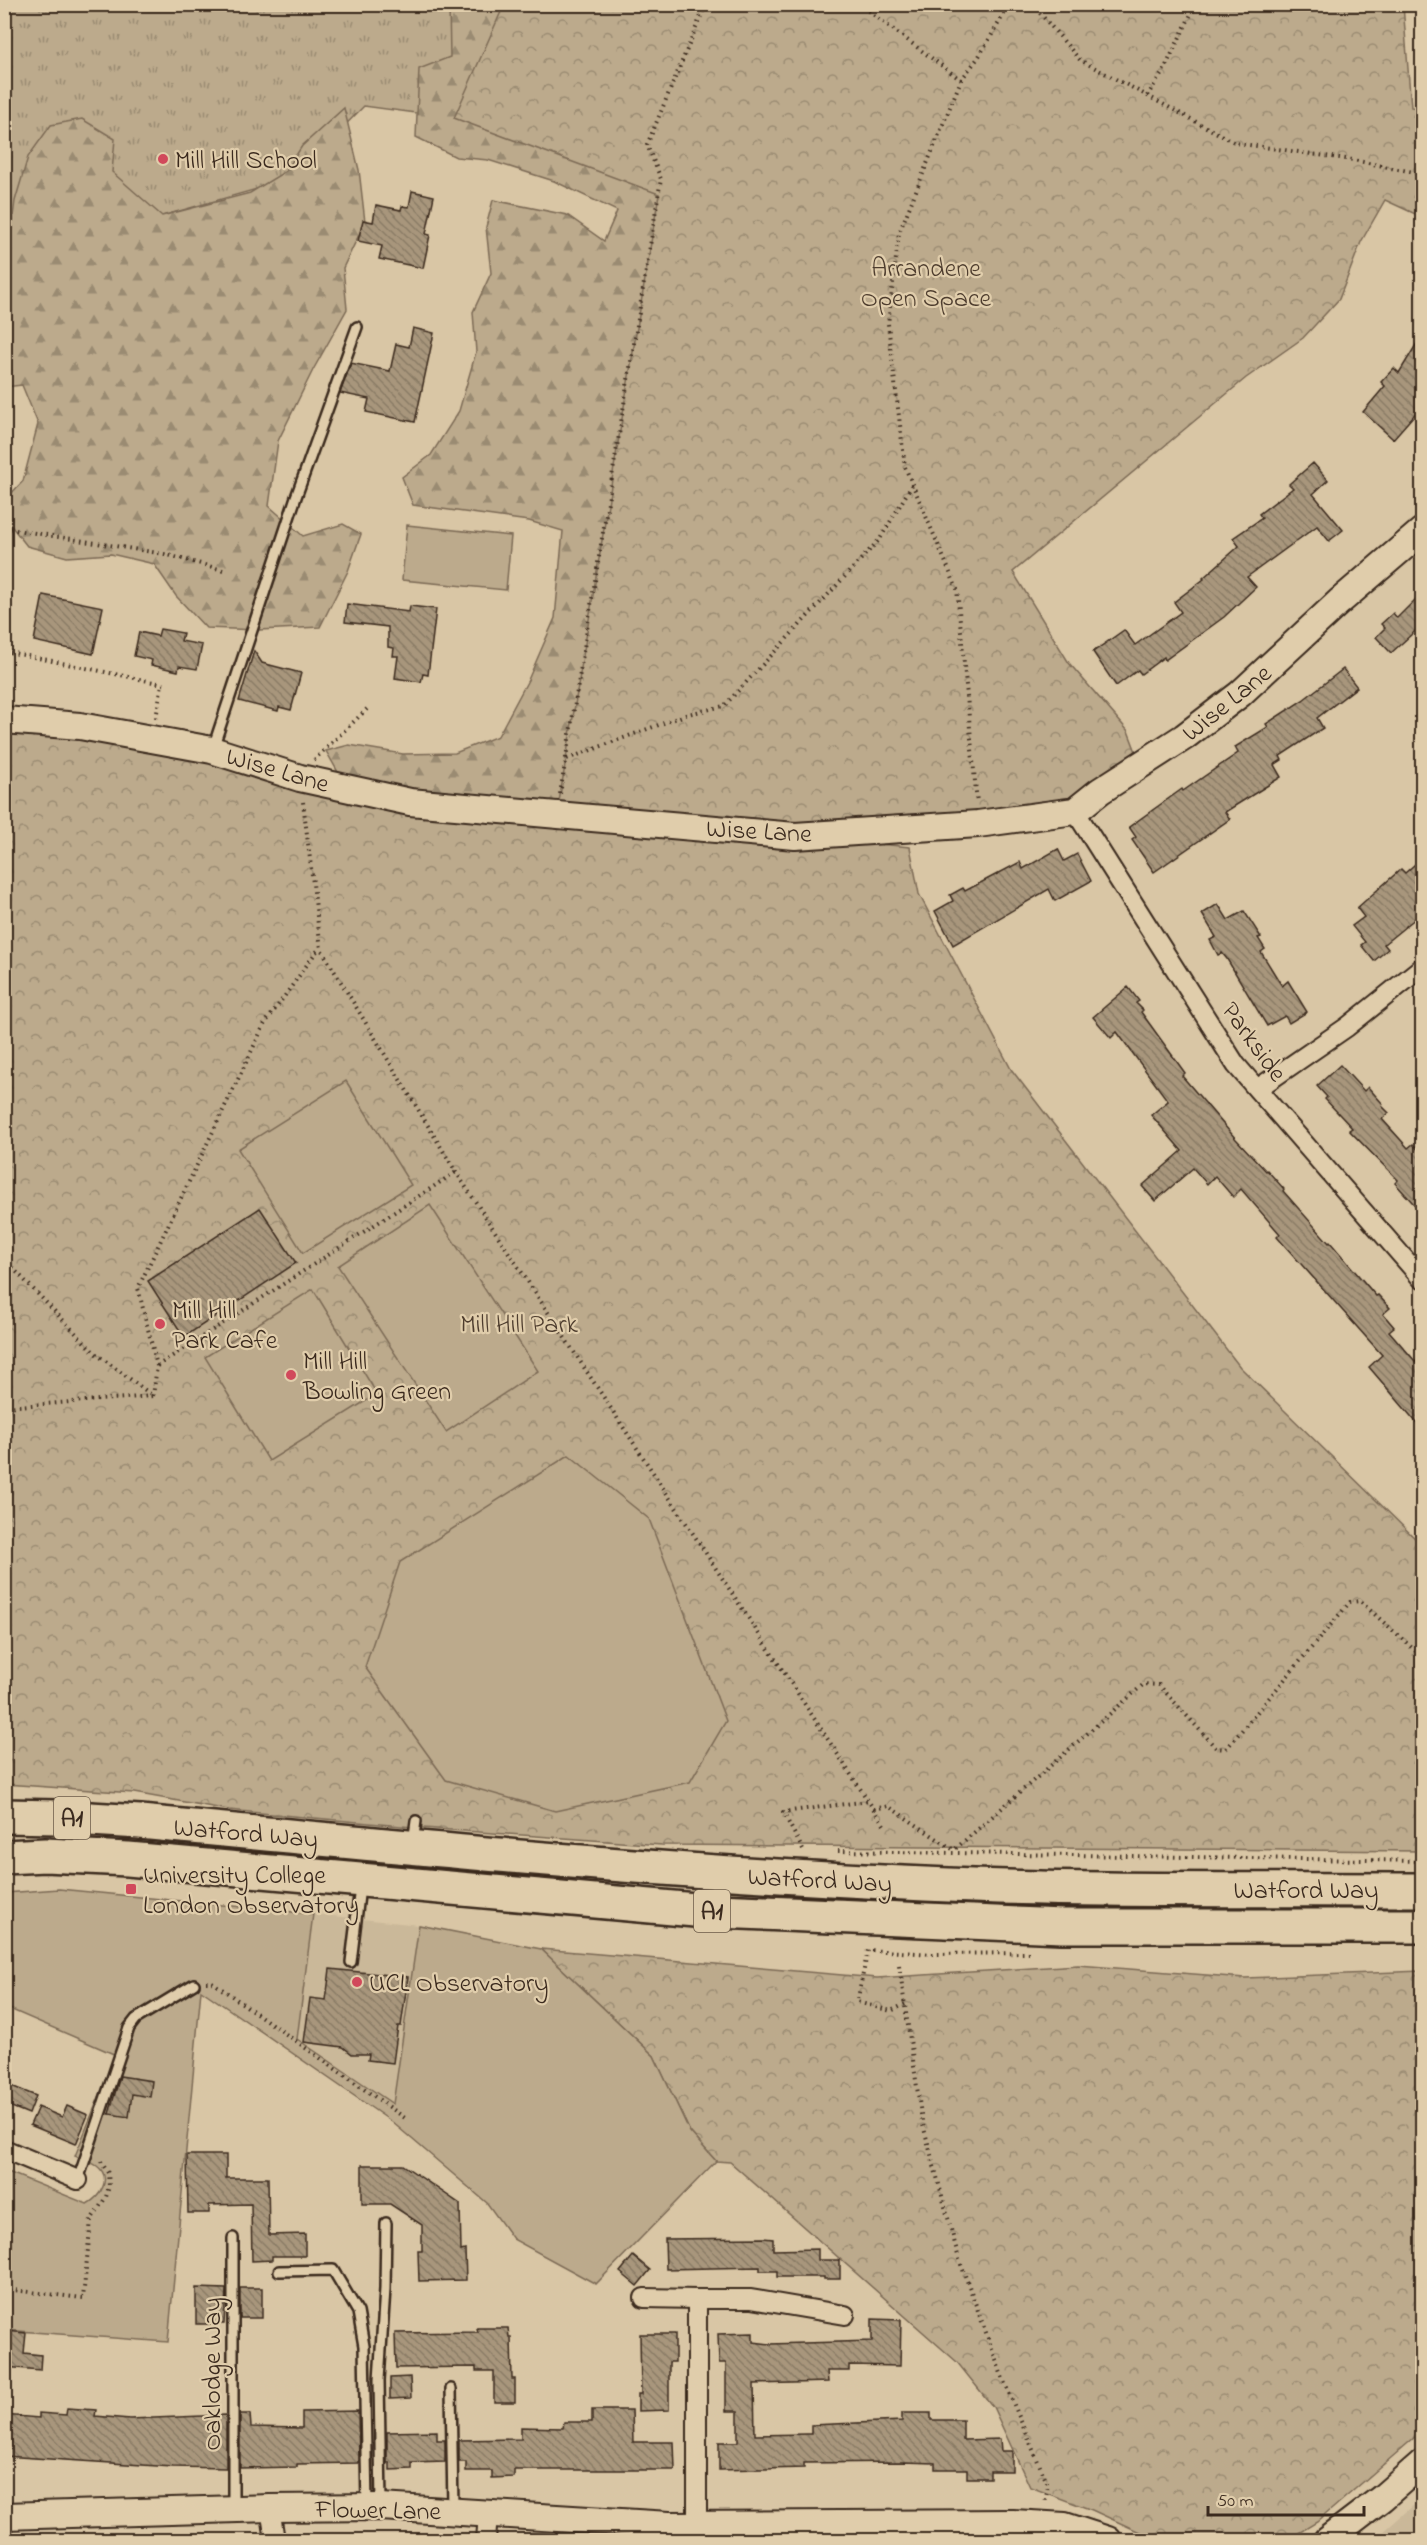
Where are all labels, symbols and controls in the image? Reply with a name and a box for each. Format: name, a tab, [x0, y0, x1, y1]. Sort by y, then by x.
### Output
place label: Mill Hill School	[175, 143, 317, 181]
marker: Mill Hill School	[156, 152, 170, 166]
park label: Arrandene Open Space	[861, 251, 991, 319]
street label: Wise Lane	[1175, 656, 1281, 752]
street label: Wise Lane	[221, 739, 334, 805]
street label: Wise Lane	[705, 811, 813, 855]
street label: Parkside	[1210, 995, 1295, 1091]
place label: Mill Hill Park Cafe	[172, 1293, 278, 1361]
park label: Mill Hill Park	[460, 1307, 578, 1345]
marker: Mill Hill Park Cafe	[153, 1317, 167, 1331]
place label: Mill Hill Bowling Green	[302, 1344, 451, 1412]
marker: Mill Hill Bowling Green	[284, 1368, 298, 1382]
road number: A1	[54, 1797, 90, 1839]
street label: Watford Way	[172, 1810, 320, 1860]
place label: University College London Observatory	[143, 1858, 359, 1926]
street label: Watford Way	[747, 1859, 893, 1905]
street label: Watford Way	[1234, 1873, 1378, 1911]
marker: University College London Observatory	[124, 1882, 138, 1896]
road number: A1	[694, 1890, 730, 1932]
place label: UCL Observatory	[369, 1966, 548, 2004]
marker: UCL Observatory	[350, 1975, 364, 1989]
street label: Oaklodge Way	[195, 2297, 233, 2451]
scale bar	[1208, 2479, 1364, 2517]
text: 50 m	[1217, 2489, 1254, 2515]
street label: Flower Lane	[314, 2492, 442, 2532]

